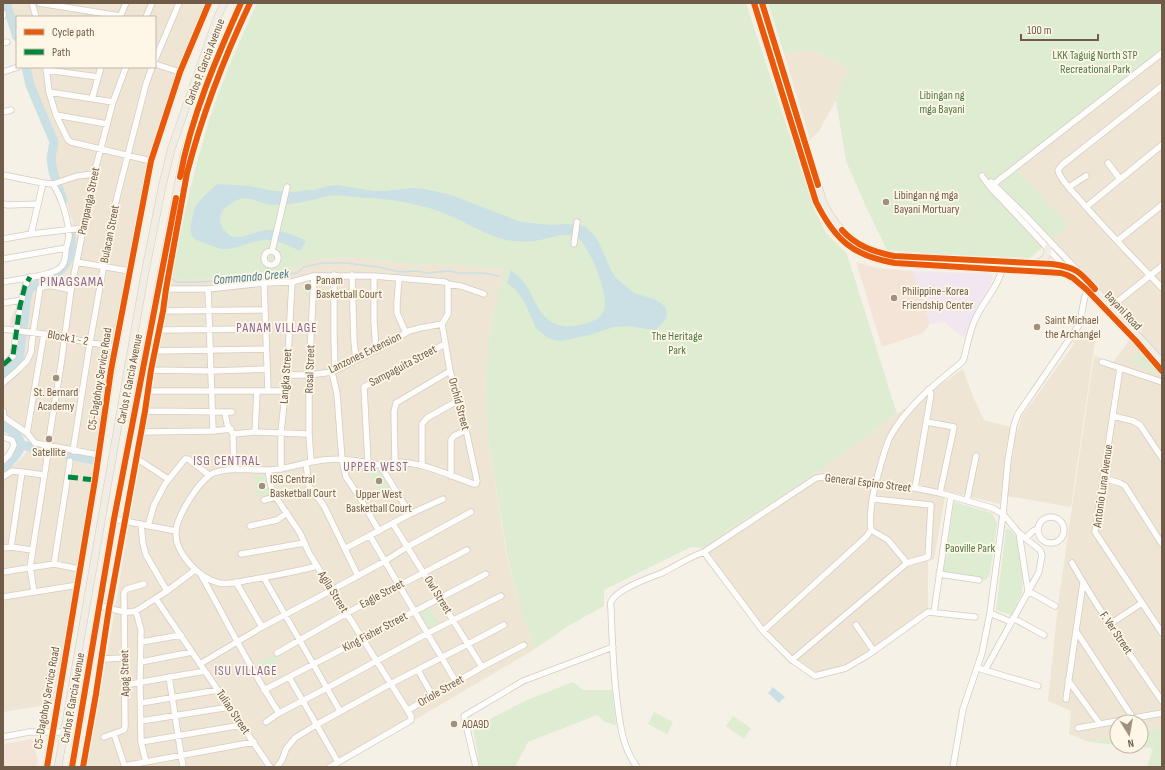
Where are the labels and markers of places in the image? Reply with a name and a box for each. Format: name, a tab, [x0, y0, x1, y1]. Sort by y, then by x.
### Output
place label: Libingan ng mga Bayani Mortuary	[894, 188, 960, 217]
marker: Libingan ng mga Bayani Mortuary	[881, 197, 891, 207]
place label: Panam Basketball Court	[316, 273, 382, 302]
marker: Panam Basketball Court	[303, 282, 313, 292]
place label: Philippine-Korea Friendship Center	[902, 284, 974, 313]
marker: Philippine-Korea Friendship Center	[889, 293, 899, 303]
place label: Saint Michael the Archangel	[1045, 313, 1101, 342]
marker: Saint Michael the Archangel	[1032, 322, 1042, 332]
marker: St. Bernard Academy	[51, 373, 61, 383]
place label: St. Bernard Academy	[34, 385, 78, 414]
marker: Satellite	[44, 434, 54, 444]
place label: Satellite	[32, 445, 66, 460]
place label: ISG Central Basketball Court	[270, 472, 336, 501]
marker: Upper West Basketball Court	[374, 476, 384, 486]
marker: ISG Central Basketball Court	[257, 481, 267, 491]
place label: Upper West Basketball Court	[346, 487, 412, 516]
place label: AOA9D	[461, 717, 489, 732]
marker: AOA9D	[449, 719, 459, 729]

